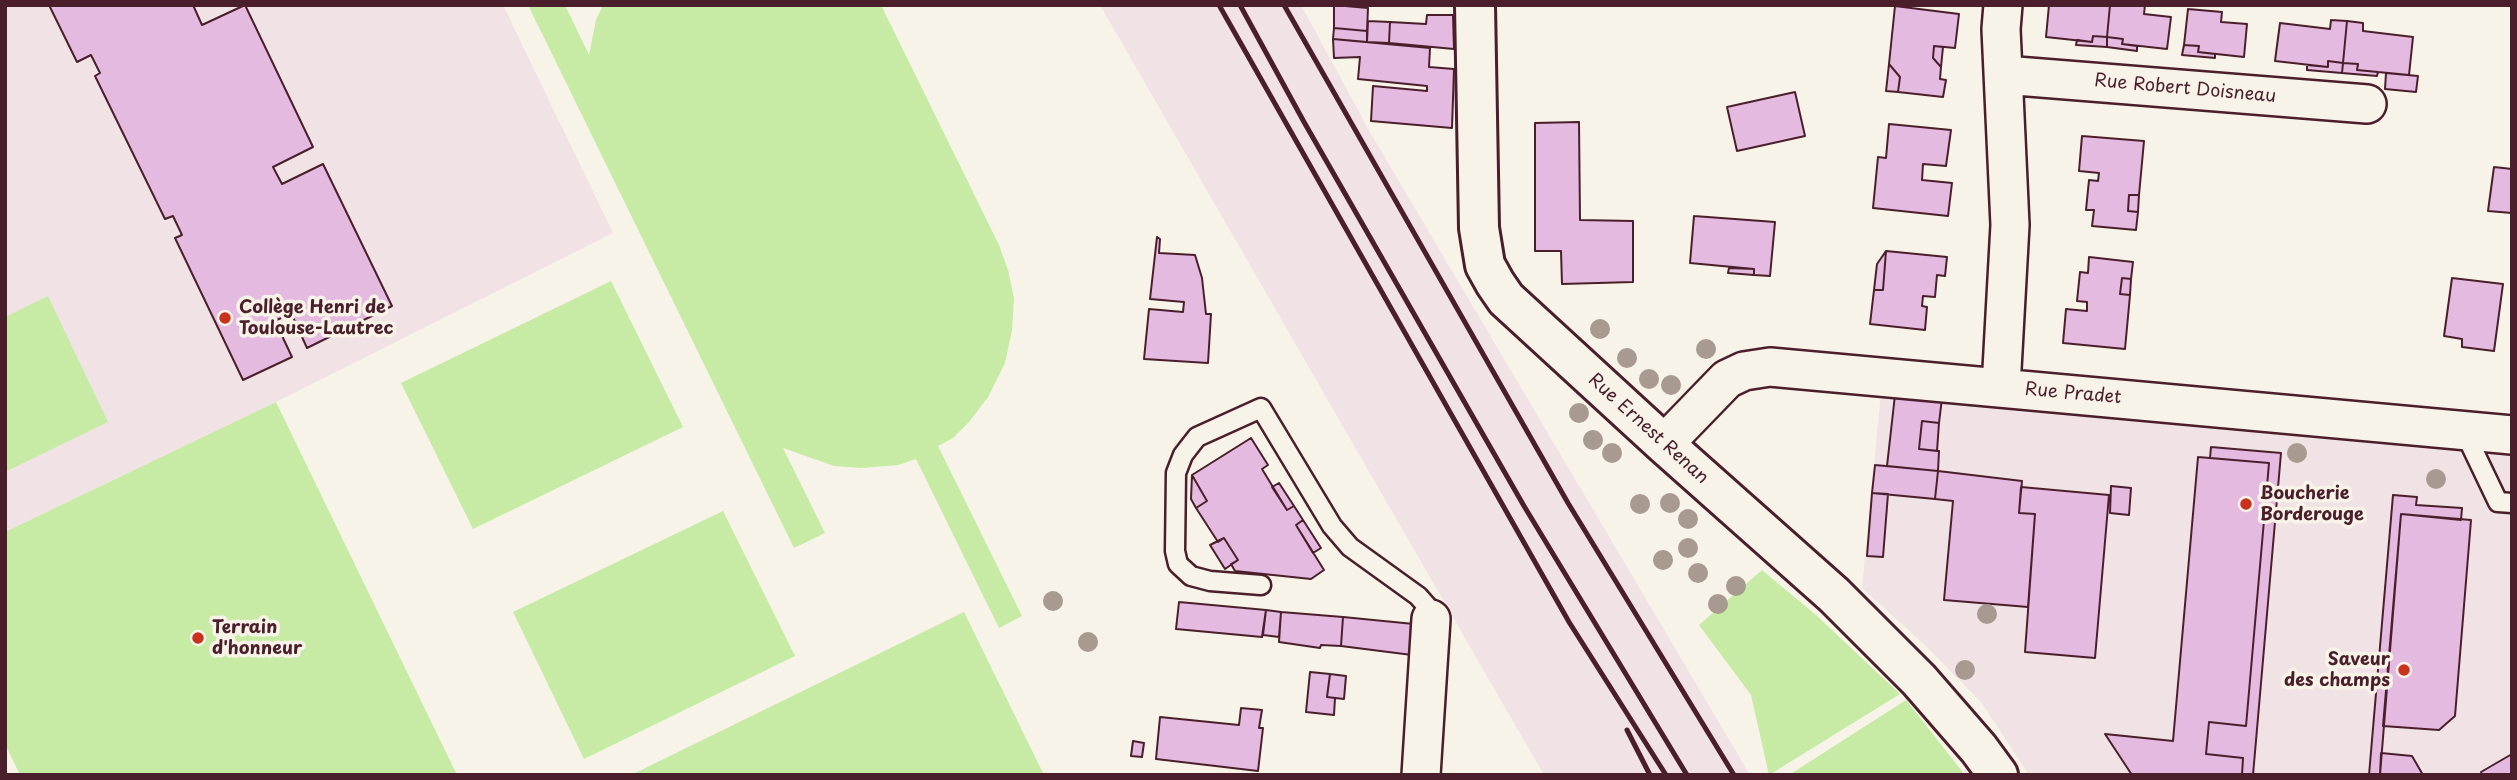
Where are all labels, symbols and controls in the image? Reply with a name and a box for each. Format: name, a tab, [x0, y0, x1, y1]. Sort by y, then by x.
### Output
street label: Rue Robert Doisneau	[2093, 70, 2277, 108]
place label: Collège Henri de Toulouse-Lautrec	[239, 297, 393, 340]
marker: Collège Henri de Toulouse-Lautrec	[217, 310, 233, 326]
street label: Rue Ernest Renan	[1583, 369, 1713, 489]
street label: Rue Pradet	[2024, 379, 2122, 409]
place label: Boucherie Borderouge	[2260, 483, 2364, 526]
marker: Boucherie Borderouge	[2238, 496, 2254, 512]
place label: Terrain d'honneur	[212, 617, 302, 660]
marker: Terrain d'honneur	[190, 630, 206, 646]
place label: Saveur des champs	[2284, 649, 2390, 692]
marker: Saveur des champs	[2396, 662, 2412, 678]

